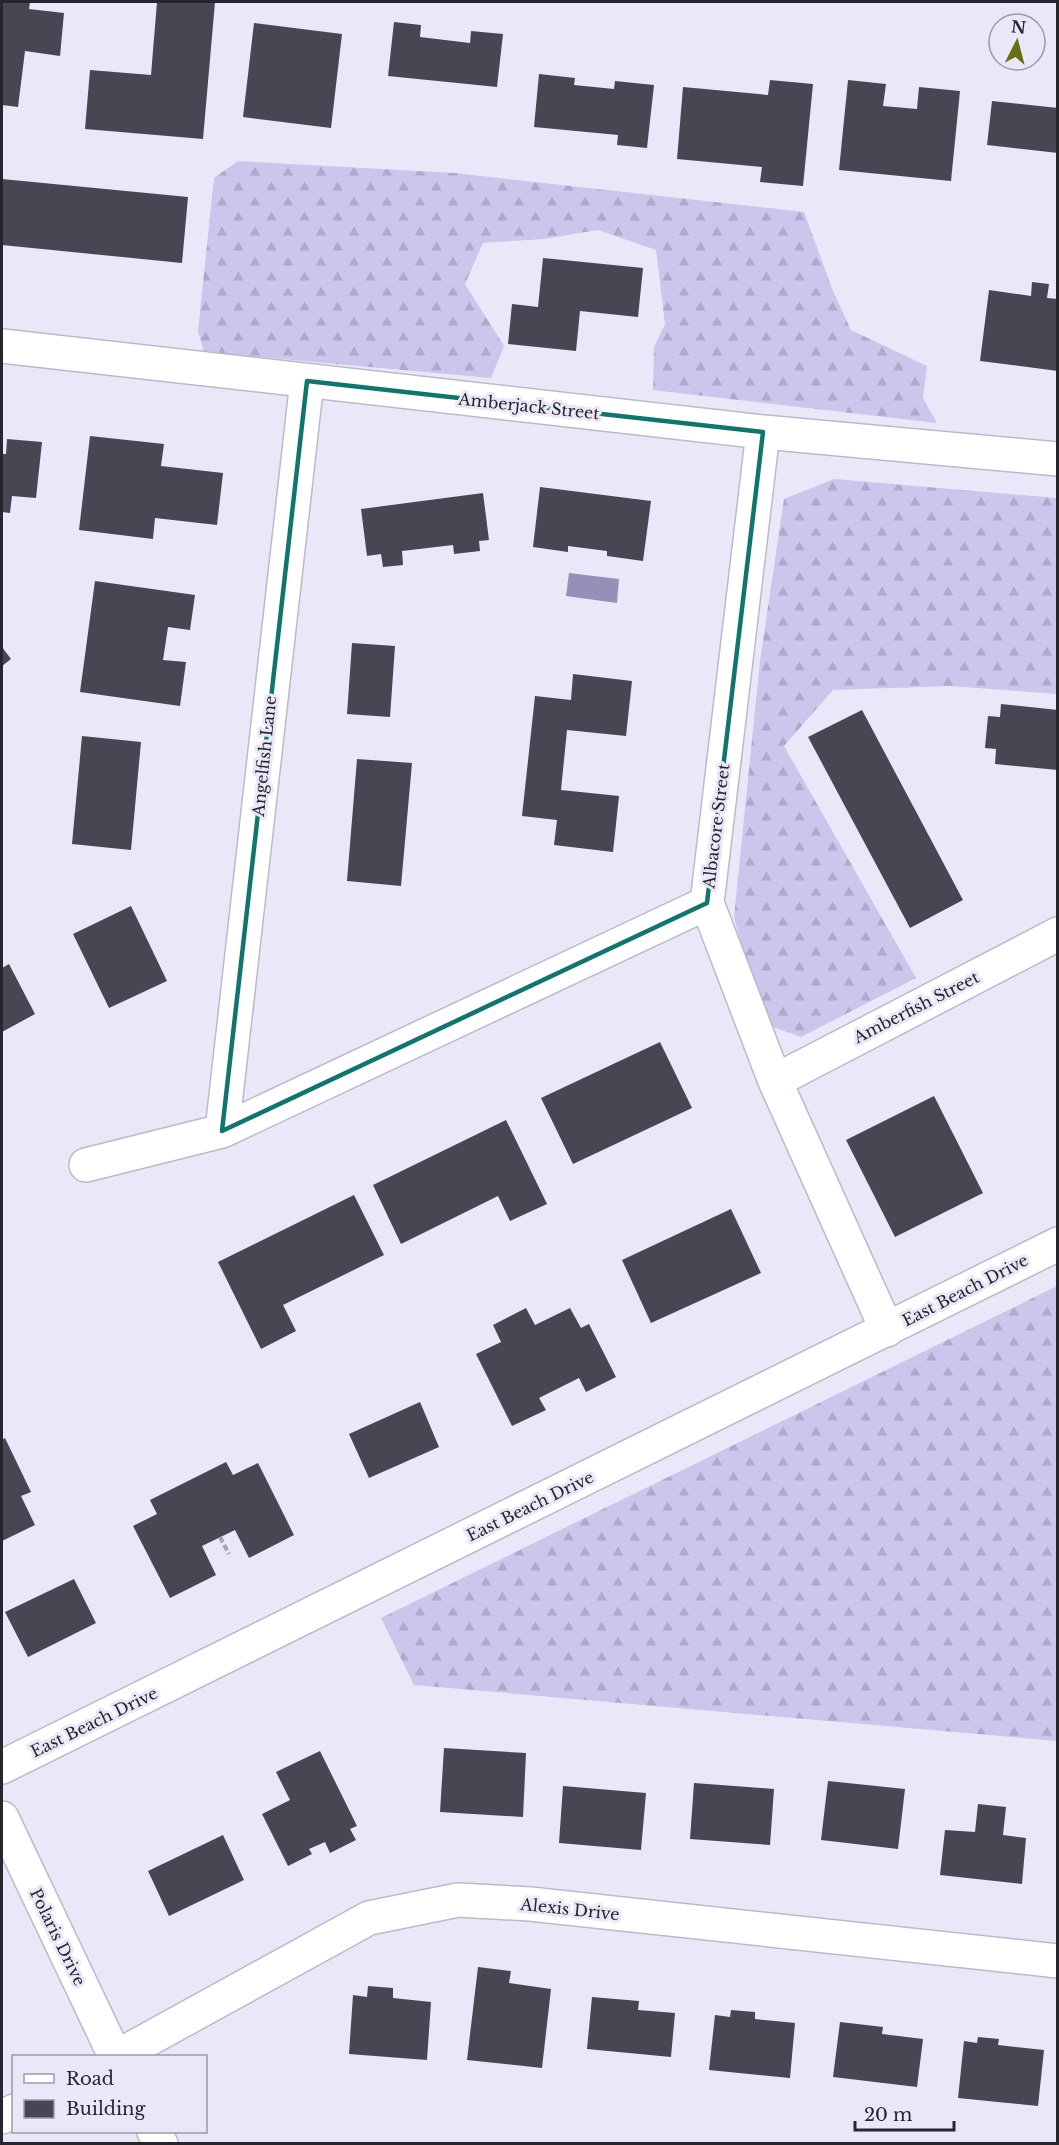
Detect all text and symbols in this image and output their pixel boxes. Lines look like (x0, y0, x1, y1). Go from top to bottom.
north arrow (987, 12, 1047, 72)
text: N (1010, 16, 1027, 38)
street label: Amberjack Street (457, 389, 600, 423)
street label: Angelfish Lane (248, 695, 280, 818)
street label: Albacore Street (698, 763, 734, 890)
street label: Amberfish Street (849, 967, 982, 1048)
street label: East Beach Drive (899, 1250, 1031, 1330)
street label: East Beach Drive (463, 1467, 597, 1545)
street label: East Beach Drive (27, 1683, 161, 1761)
street label: Polaris Drive (26, 1885, 90, 1989)
street label: Alexis Drive (519, 1894, 620, 1924)
legend (12, 2055, 207, 2133)
text: Road (66, 2068, 114, 2090)
scale bar (855, 2094, 954, 2132)
text: Building (66, 2098, 145, 2120)
text: 20 m (864, 2104, 912, 2126)

